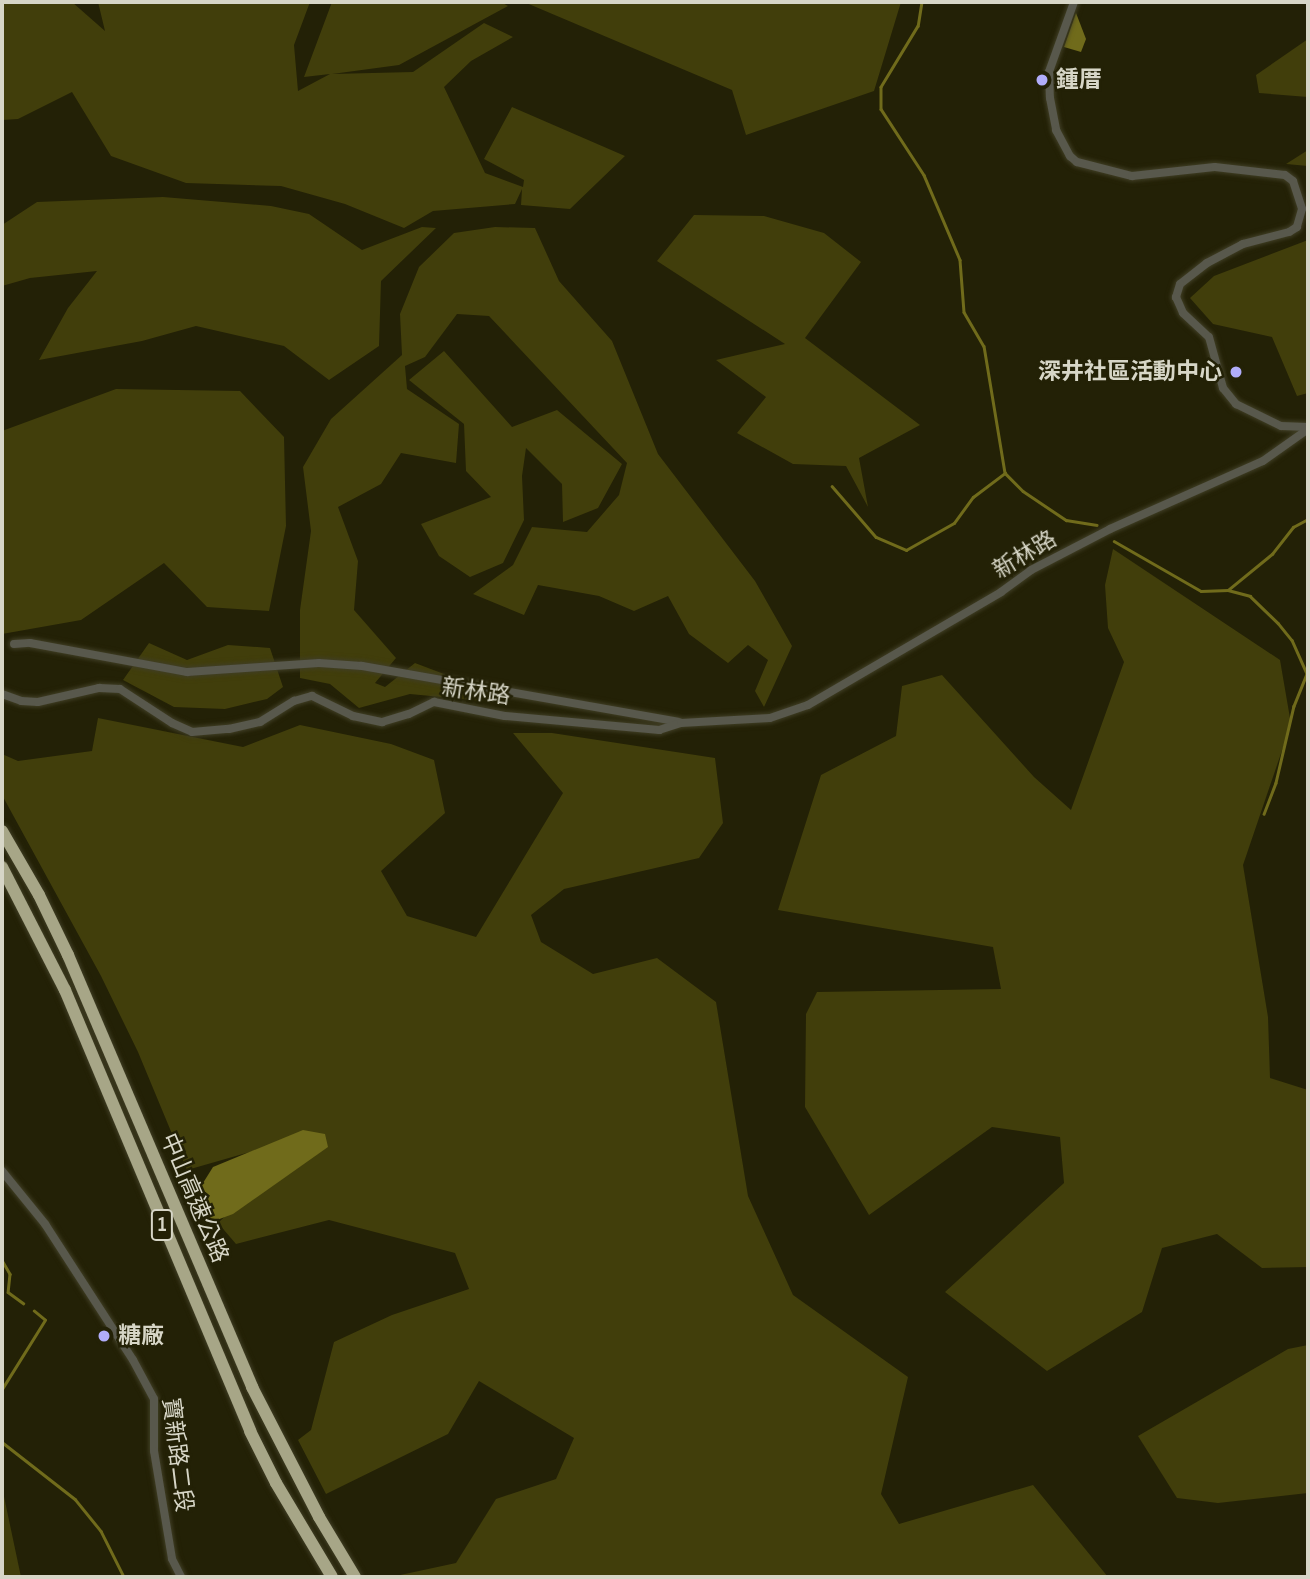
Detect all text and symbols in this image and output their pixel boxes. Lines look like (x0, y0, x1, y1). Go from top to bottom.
place label: 鍾厝 (1056, 66, 1102, 94)
marker: 鍾厝 (1034, 72, 1050, 88)
place label: 深井社區活動中心 (1038, 358, 1222, 386)
marker: 深井社區活動中心 (1228, 364, 1244, 380)
street label: 新林路 (988, 525, 1062, 585)
street label: 新林路 (440, 674, 512, 710)
street label: 中山高速公路 (154, 1129, 234, 1267)
road number: 1 (150, 1208, 174, 1242)
place label: 糖廠 (118, 1322, 164, 1350)
marker: 糖廠 (96, 1328, 112, 1344)
street label: 寶新路二段 (156, 1396, 198, 1514)

